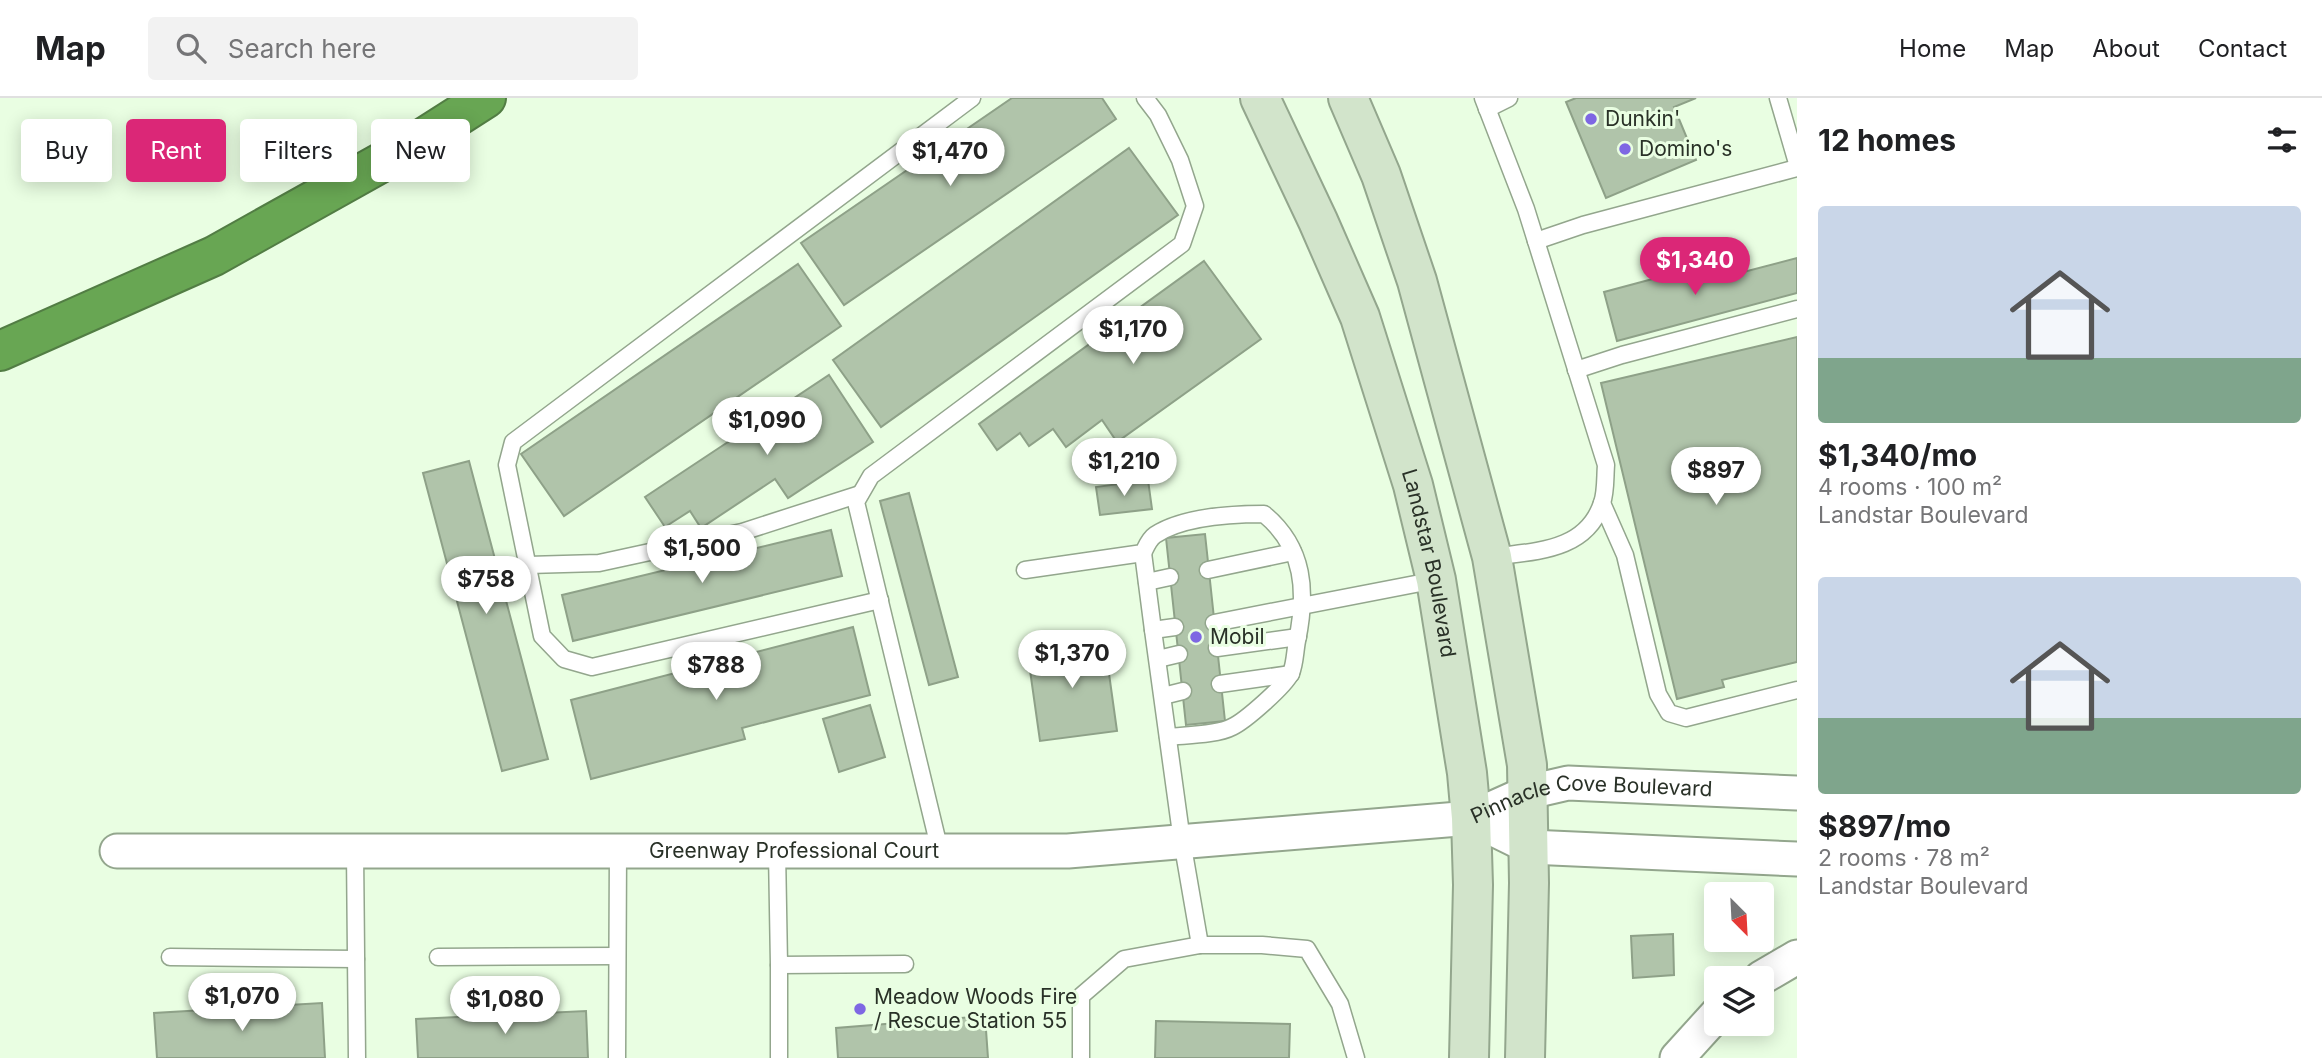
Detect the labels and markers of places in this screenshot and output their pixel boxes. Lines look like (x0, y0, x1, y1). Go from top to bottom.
place label: Dunkin' (1605, 106, 1680, 131)
marker: Dunkin' (1583, 111, 1599, 127)
pin: $1,470 (893, 129, 1007, 188)
place label: Domino's (1639, 136, 1732, 161)
marker: Domino's (1617, 141, 1633, 157)
pin: $1,340 (1638, 238, 1752, 297)
pin: $1,170 (1076, 306, 1190, 366)
pin: $1,090 (710, 398, 824, 457)
pin: $1,210 (1067, 438, 1181, 498)
pin: $897 (1675, 448, 1757, 507)
pin: $1,500 (645, 526, 759, 585)
pin: $758 (445, 556, 527, 616)
place label: Mobil (1210, 624, 1265, 649)
marker: Mobil (1188, 629, 1204, 645)
pin: $1,370 (1015, 630, 1129, 690)
pin: $788 (675, 642, 757, 702)
pin: $1,070 (185, 974, 299, 1033)
pin: $1,080 (448, 976, 562, 1036)
place label: Meadow Woods Fire / Rescue Station 55 (874, 984, 1077, 1033)
marker: Meadow Woods Fire / Rescue Station 55 (852, 1001, 868, 1017)

